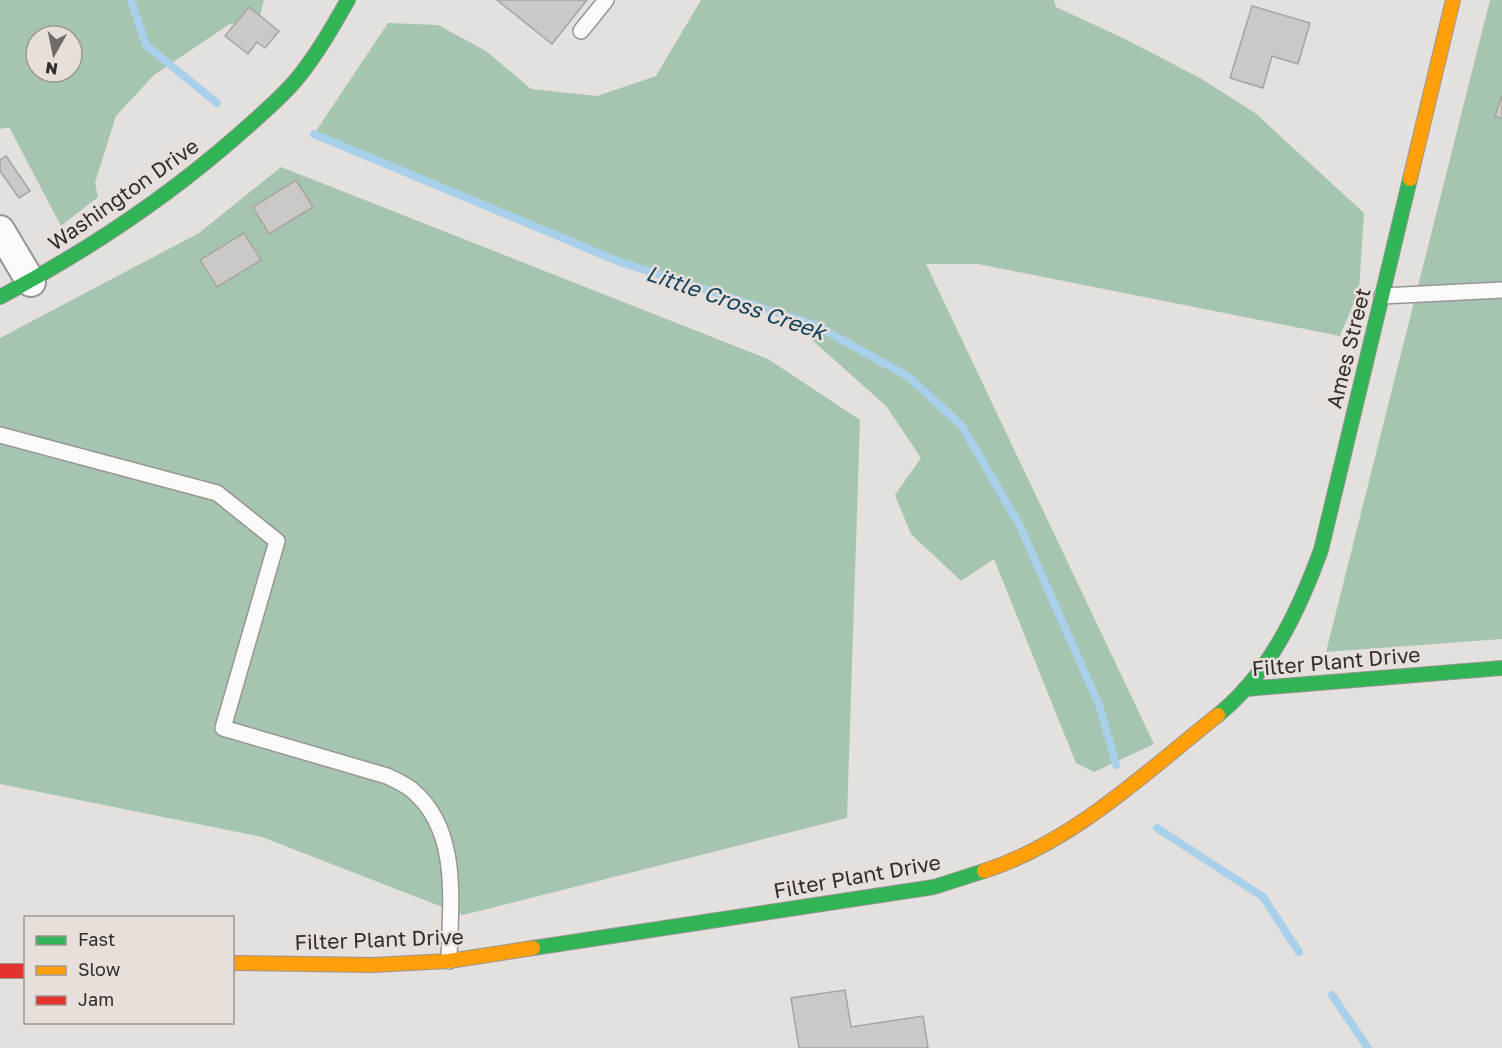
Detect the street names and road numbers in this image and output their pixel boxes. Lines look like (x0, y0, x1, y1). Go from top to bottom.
street label: Washington Drive (43, 132, 203, 256)
street label: Ames Street (1320, 285, 1376, 411)
street label: Filter Plant Drive (1251, 641, 1421, 681)
street label: Filter Plant Drive (771, 849, 943, 903)
street label: Filter Plant Drive (294, 923, 464, 955)

